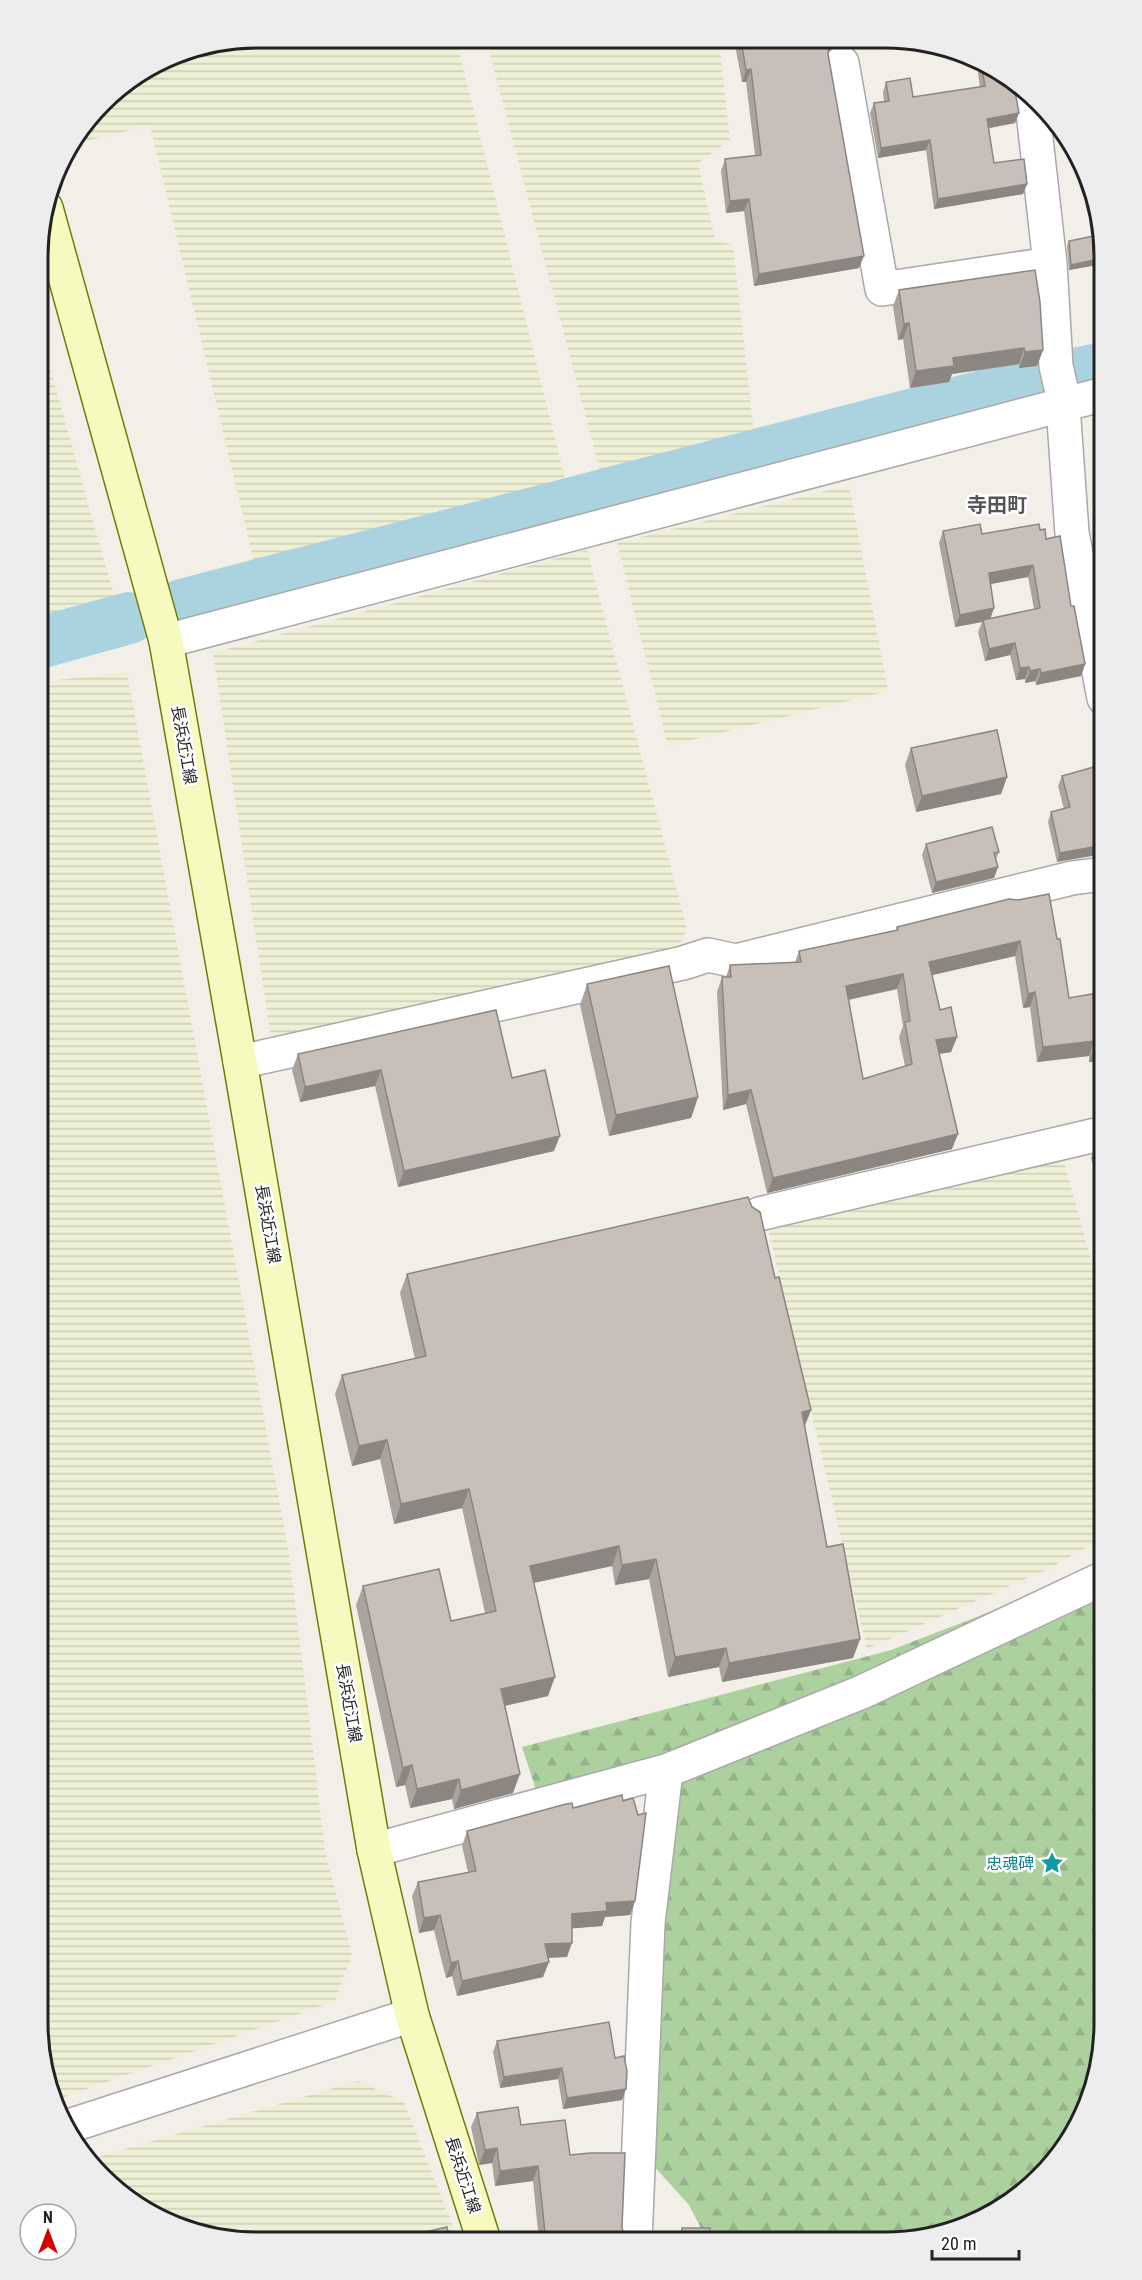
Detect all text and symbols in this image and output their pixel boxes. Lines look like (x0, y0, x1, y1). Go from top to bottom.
district label: 寺田町 (967, 493, 1027, 517)
street label: 長浜近江線 (168, 704, 200, 786)
street label: 長浜近江線 (252, 1183, 284, 1265)
street label: 長浜近江線 (333, 1662, 365, 1744)
place icon: 忠魂碑 (1039, 1850, 1065, 1876)
place label: 忠魂碑 (986, 1854, 1034, 1873)
street label: 長浜近江線 (442, 2134, 484, 2216)
north arrow (18, 2202, 78, 2262)
text: N (43, 2208, 53, 2227)
scale bar (932, 2223, 1019, 2261)
text: 20 m (941, 2233, 976, 2254)

